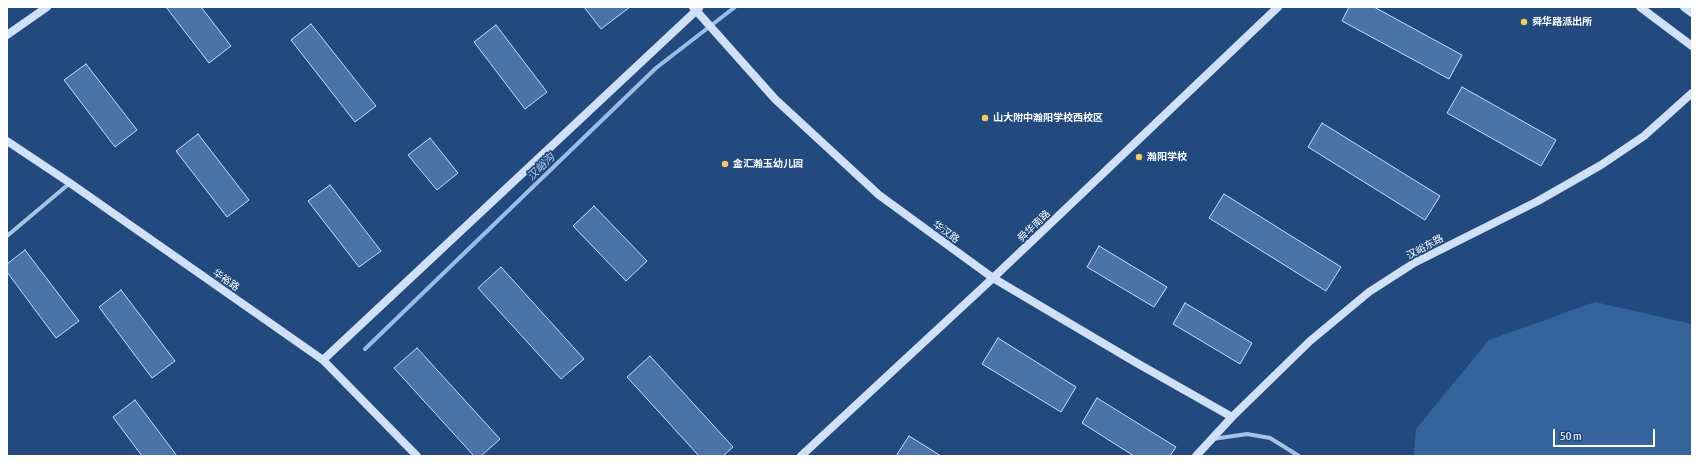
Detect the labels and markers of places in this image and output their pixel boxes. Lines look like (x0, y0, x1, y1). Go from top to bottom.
place label: 舜华路派出所 (1532, 16, 1592, 28)
marker: 舜华路派出所 (1519, 17, 1529, 27)
place label: 山大附中瀚阳学校西校区 (993, 112, 1103, 124)
marker: 山大附中瀚阳学校西校区 (980, 113, 990, 123)
place label: 瀚阳学校 (1147, 151, 1187, 163)
marker: 瀚阳学校 (1134, 152, 1144, 162)
place label: 金汇瀚玉幼儿园 (733, 158, 803, 170)
marker: 金汇瀚玉幼儿园 (720, 159, 730, 169)

